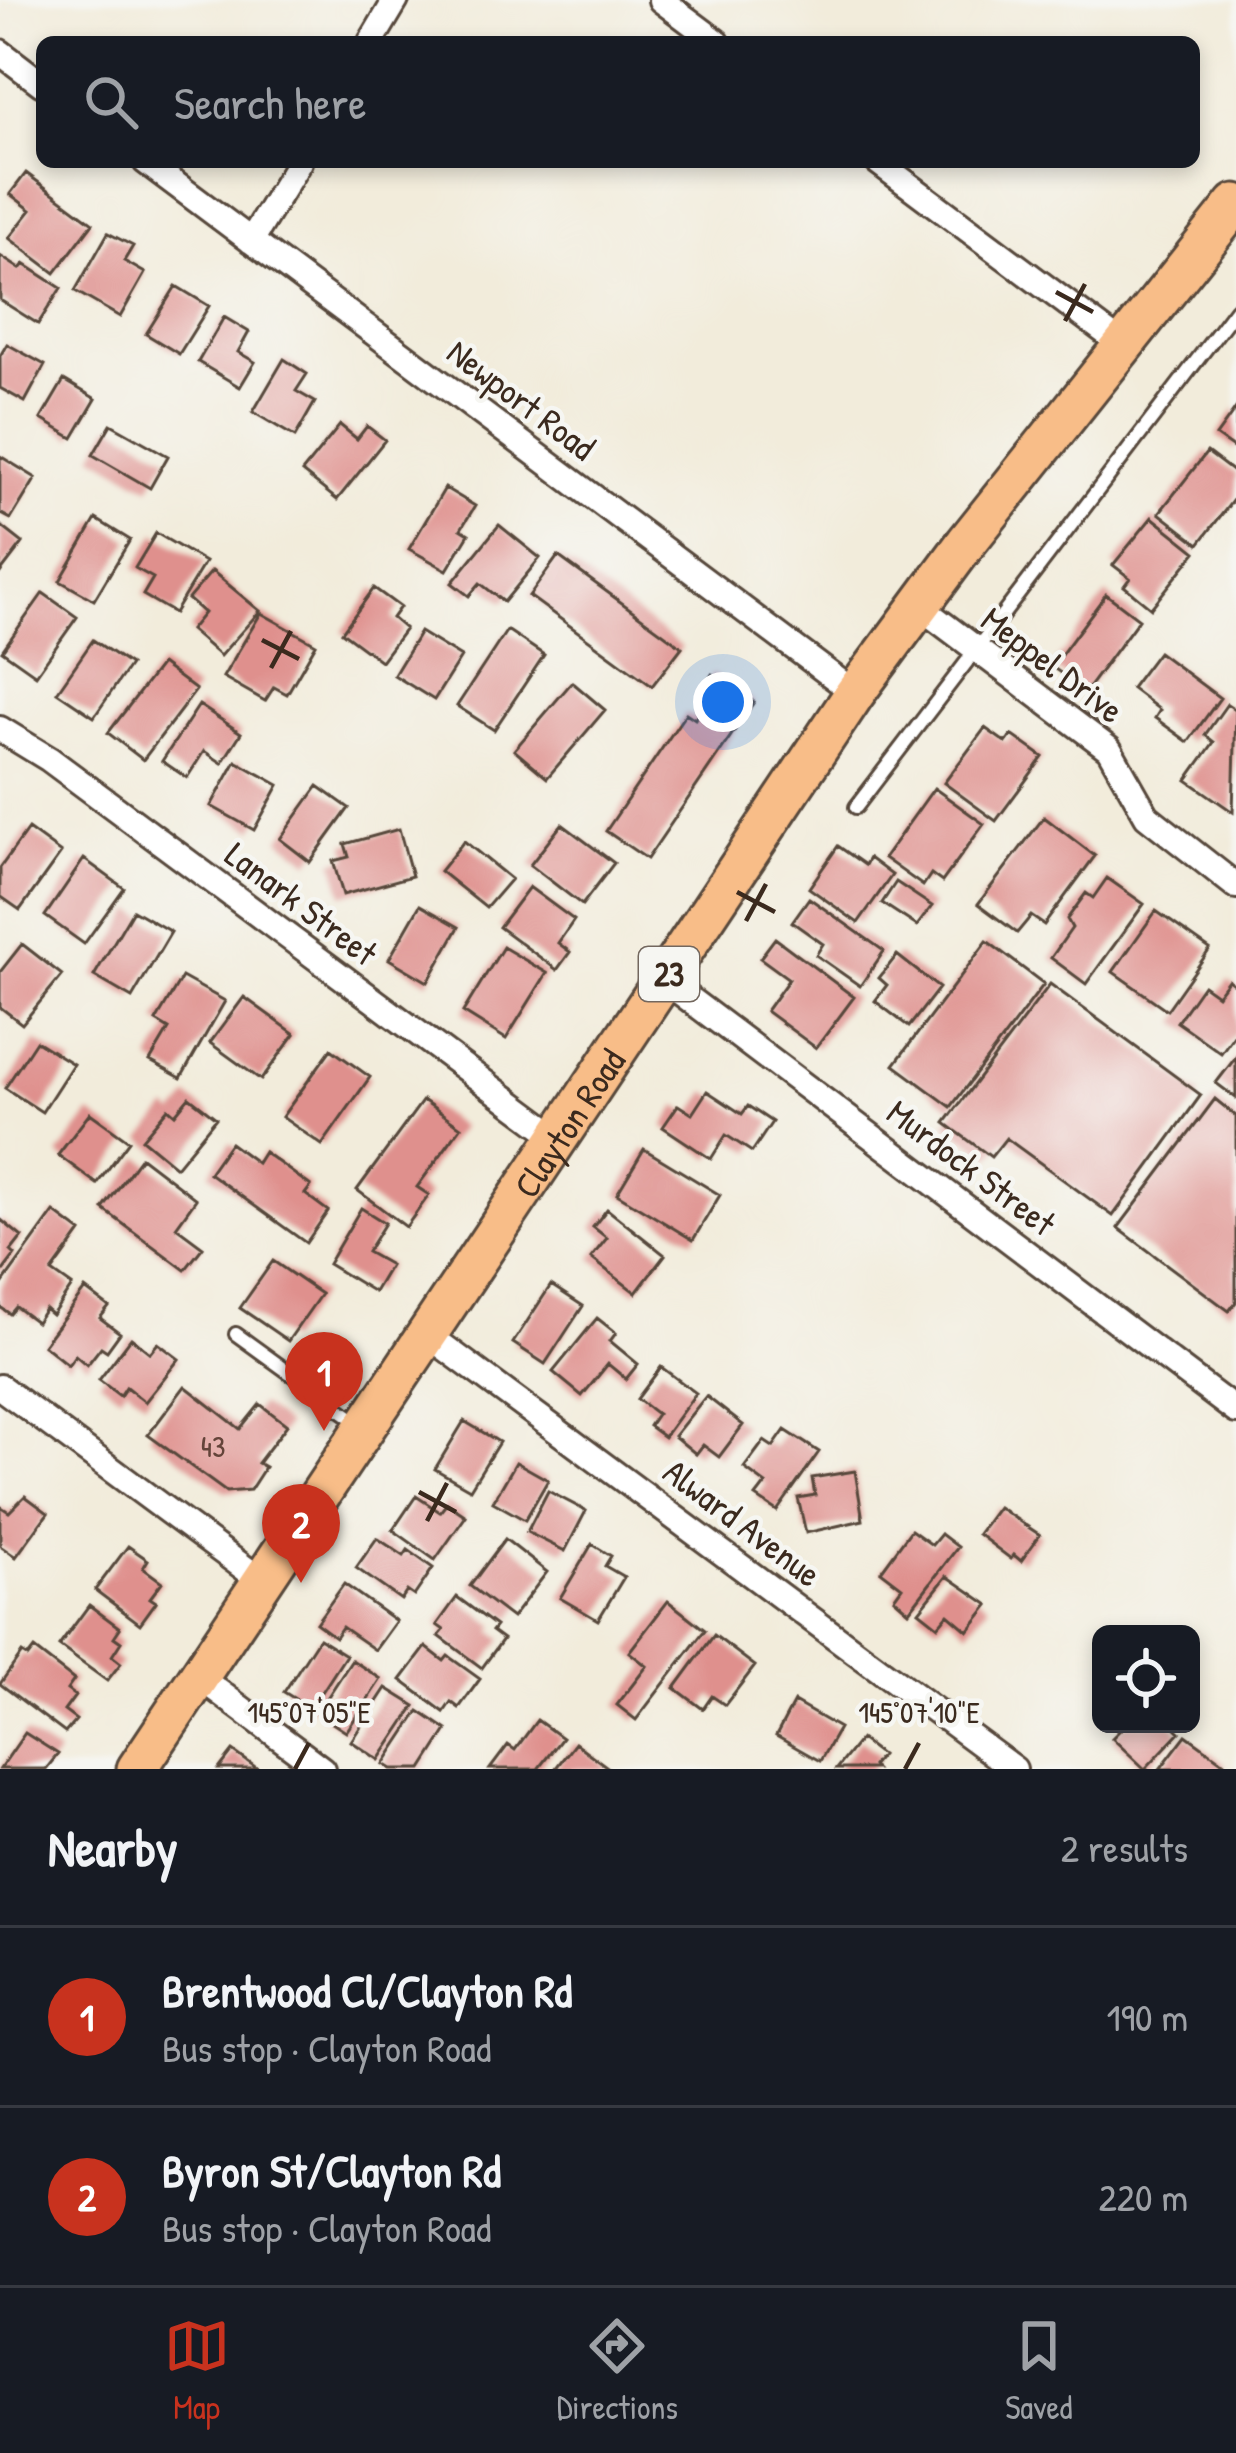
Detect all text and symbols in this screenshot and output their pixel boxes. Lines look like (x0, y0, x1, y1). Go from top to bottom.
search box (36, 36, 1200, 168)
icon: search (78, 69, 144, 135)
text: Search here (174, 72, 366, 133)
street label: Newport Road (438, 327, 606, 471)
street label: Meppel Drive (972, 594, 1134, 734)
your location (693, 672, 753, 732)
street label: Lanark Street (216, 830, 389, 977)
road number: 23 (639, 947, 699, 1001)
street label: Clayton Road (501, 1039, 636, 1207)
street label: Murdock Street (878, 1087, 1067, 1247)
pin: 1 (285, 1332, 363, 1431)
house number: 43 (201, 1426, 225, 1466)
street label: Alward Avenue (654, 1447, 832, 1597)
pin: 2 (262, 1484, 340, 1583)
map controls (1092, 1625, 1200, 1733)
button: locate (1092, 1625, 1200, 1733)
text: 145°07'05"E (247, 1692, 371, 1732)
text: 145°07'10"E (858, 1692, 980, 1732)
text: Nearby (48, 1813, 178, 1882)
text: 2 results (1061, 1821, 1188, 1874)
text: Brentwood Cl/Clayton Rd (162, 1960, 572, 2021)
text: 1 (80, 1990, 94, 2043)
text: 190 m (1107, 1990, 1188, 2043)
text: Bus stop · Clayton Road (162, 2021, 491, 2074)
text: Byron St/Clayton Rd (162, 2140, 501, 2201)
text: 2 (78, 2170, 96, 2223)
text: 220 m (1099, 2170, 1188, 2223)
text: Bus stop · Clayton Road (162, 2201, 491, 2254)
tab: Map (164, 2313, 230, 2429)
tab: Directions (557, 2313, 678, 2429)
tab: Saved (1005, 2313, 1072, 2429)

